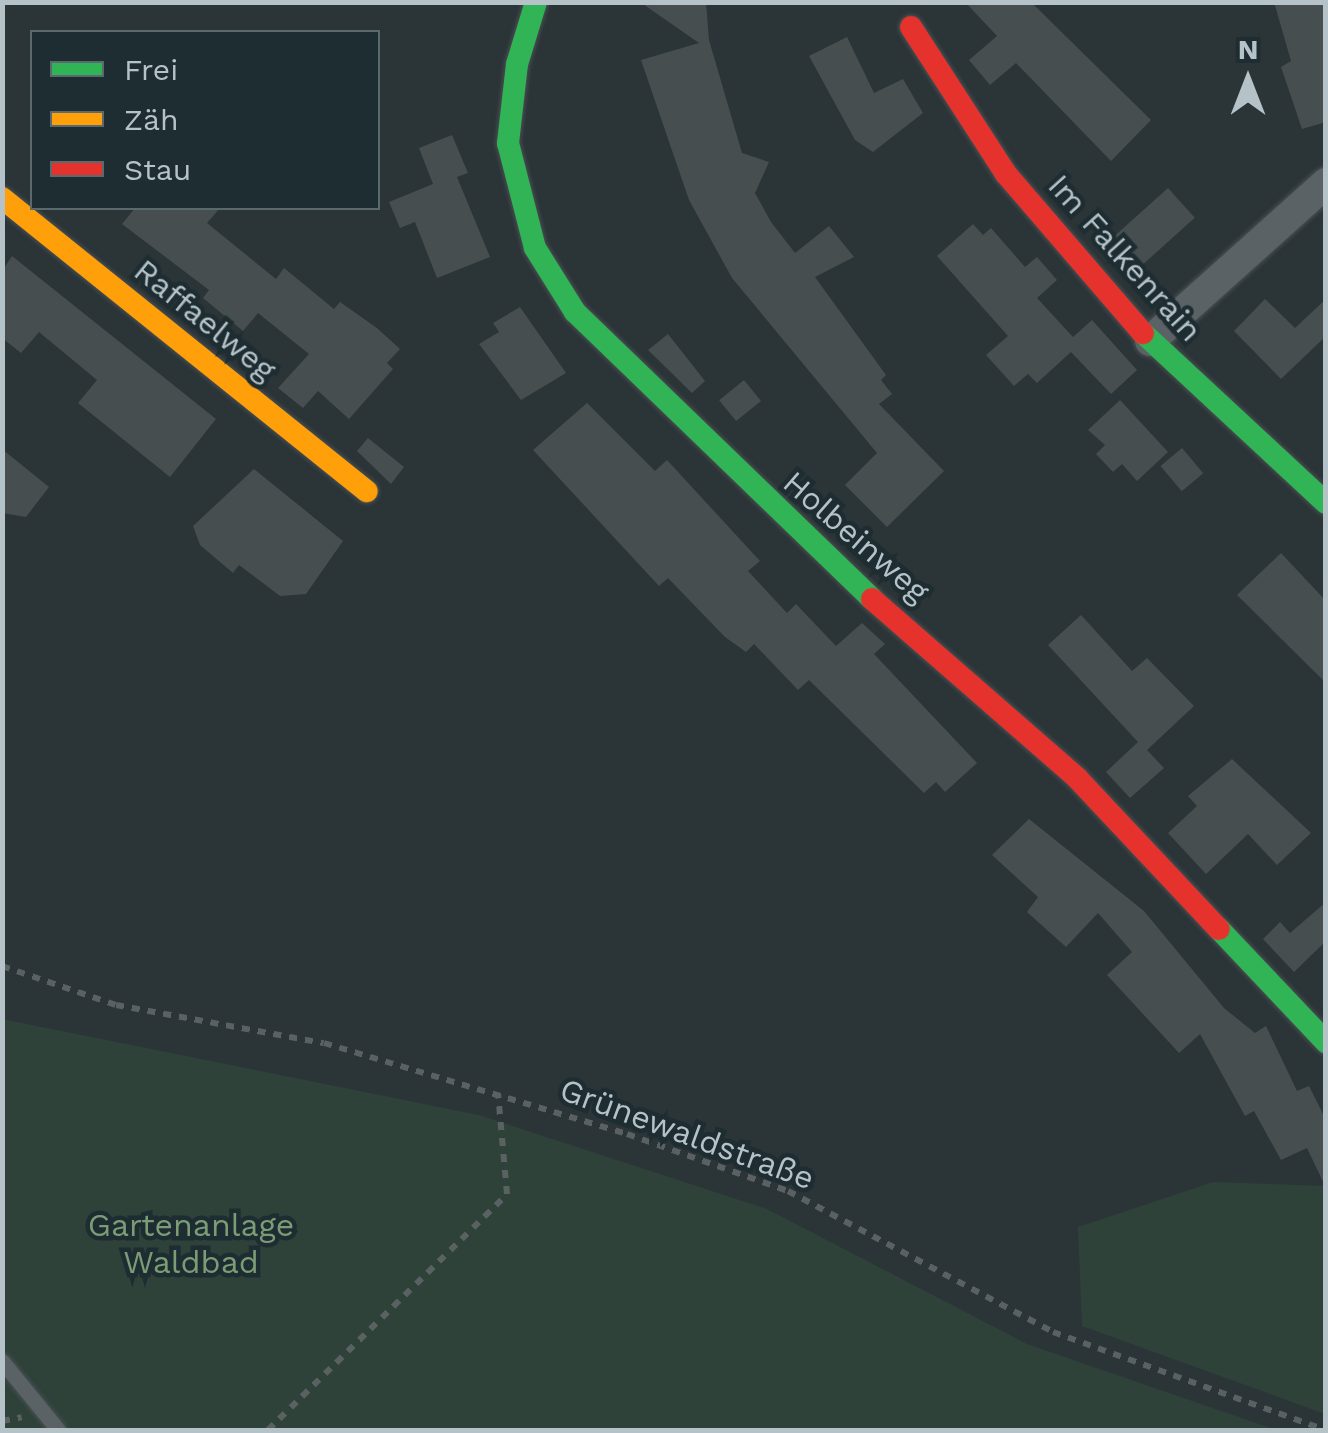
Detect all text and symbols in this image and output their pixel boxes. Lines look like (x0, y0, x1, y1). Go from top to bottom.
legend (30, 30, 380, 210)
north arrow (1198, 30, 1298, 130)
text: N (1238, 33, 1258, 66)
text: Frei (124, 52, 178, 87)
text: Zäh (124, 102, 178, 137)
text: Stau (124, 152, 191, 187)
street label: Im Falkenrain (1040, 167, 1210, 349)
street label: Raffaelweg (126, 251, 284, 389)
street label: Holbeinweg (775, 463, 937, 611)
street label: Grünewaldstraße (555, 1070, 819, 1198)
park label: Gartenanlage Waldbad (88, 1207, 294, 1282)

